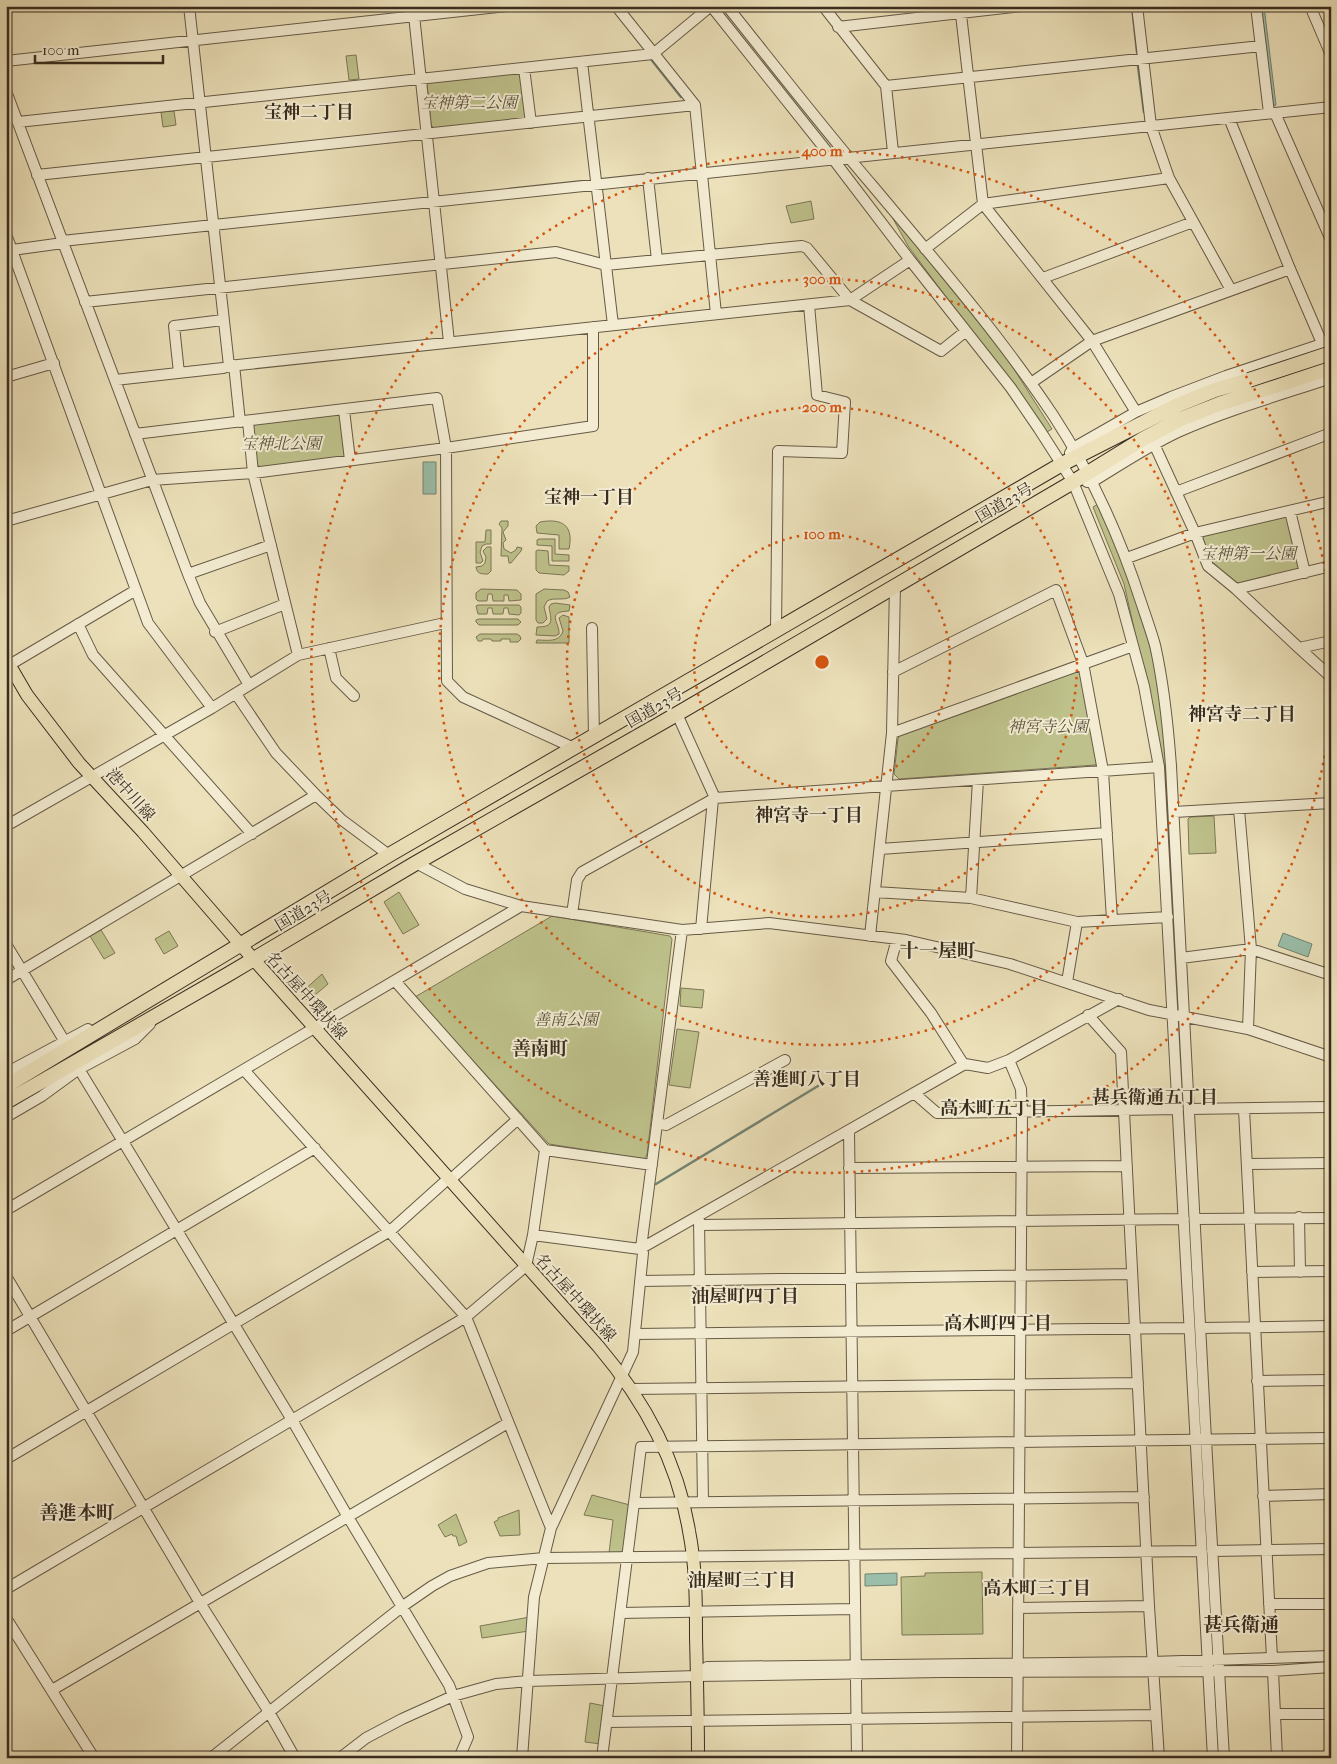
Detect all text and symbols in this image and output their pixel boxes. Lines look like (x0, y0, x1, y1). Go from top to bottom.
scale bar (35, 32, 162, 64)
text: 100 m (42, 41, 80, 59)
park label: 宝神第二公園 (421, 93, 520, 112)
district label: 宝神二丁目 (264, 102, 354, 123)
text: 400 m (800, 142, 843, 160)
text: 300 m (803, 270, 842, 288)
text: 200 m (802, 398, 842, 416)
park label: 宝神北公園 (241, 434, 324, 453)
street label: 国道23号 (972, 479, 1036, 526)
district label: 宝神一丁目 (544, 487, 634, 508)
text: 100 m (803, 525, 841, 543)
park label: 宝神第一公園 (1200, 544, 1299, 563)
centre of rings (813, 653, 831, 671)
street label: 国道23号 (622, 684, 686, 731)
district label: 神宮寺二丁目 (1188, 704, 1296, 725)
park label: 神宮寺公園 (1008, 717, 1091, 736)
street label: 港中川線 (102, 764, 159, 824)
district label: 神宮寺一丁目 (755, 805, 863, 826)
street label: 国道23号 (271, 886, 335, 935)
district label: 十一屋町 (900, 940, 976, 962)
street label: 名古屋中環状線 (262, 947, 351, 1043)
park label: 善南公園 (534, 1010, 601, 1029)
district label: 善南町 (511, 1038, 569, 1060)
district label: 善進町八丁目 (753, 1069, 861, 1090)
district label: 甚兵衛通五丁目 (1092, 1087, 1218, 1108)
district label: 高木町五丁目 (940, 1098, 1048, 1119)
street label: 名古屋中環状線 (531, 1249, 620, 1345)
district label: 油屋町四丁目 (691, 1286, 799, 1307)
district label: 高木町四丁目 (944, 1313, 1052, 1334)
district label: 善進本町 (39, 1502, 115, 1524)
district label: 油屋町三丁目 (688, 1570, 796, 1591)
district label: 高木町三丁目 (983, 1578, 1091, 1599)
district label: 甚兵衛通 (1203, 1614, 1279, 1636)

